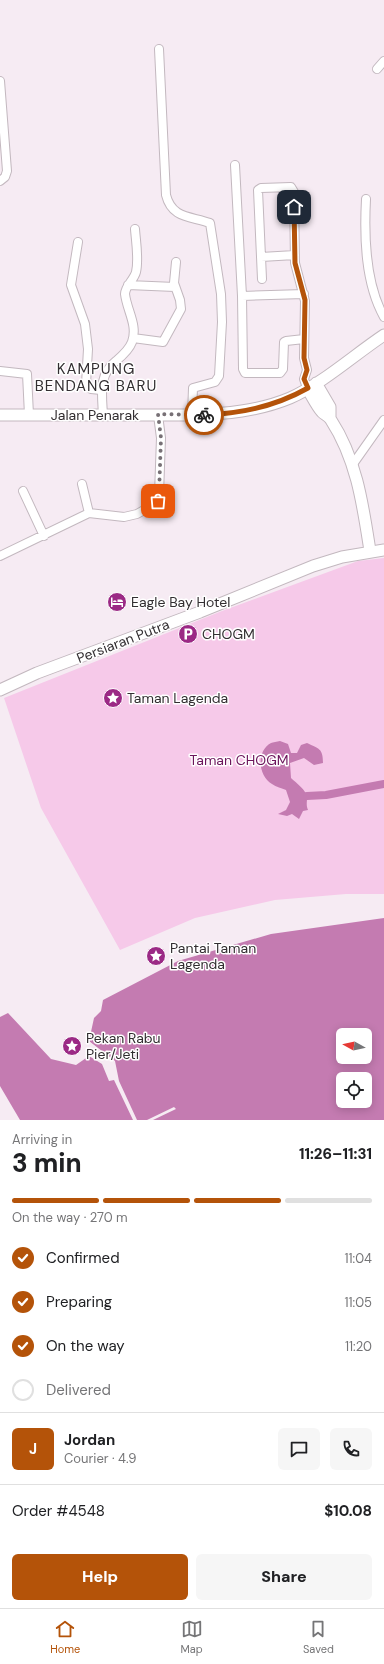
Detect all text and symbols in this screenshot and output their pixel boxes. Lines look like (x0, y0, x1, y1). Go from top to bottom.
pin (277, 190, 311, 224)
icon: home (283, 196, 305, 218)
district label: KAMPUNG BENDANG BARU (35, 359, 157, 396)
courier (184, 395, 224, 435)
icon: bike (193, 404, 215, 426)
street label: Jalan Penarak (51, 406, 139, 424)
pin (141, 484, 175, 518)
icon: bag (147, 490, 169, 512)
hotel icon: Eagle Bay Hotel (106, 591, 128, 613)
place label: Eagle Bay Hotel (131, 593, 230, 611)
street label: Persiaran Putra (74, 615, 172, 667)
parking icon: CHOGM (177, 623, 199, 645)
place label: CHOGM (202, 625, 255, 643)
place icon: Taman Lagenda (102, 687, 124, 709)
place label: Taman Lagenda (127, 689, 228, 707)
park label: Taman CHOGM (189, 751, 289, 769)
place label: Pantai Taman Lagenda (170, 939, 256, 973)
place icon: Pantai Taman Lagenda (145, 945, 167, 967)
north arrow (336, 1028, 372, 1064)
map controls (336, 1028, 372, 1108)
place label: Pekan Rabu Pier/Jeti (86, 1029, 161, 1063)
place icon: Pekan Rabu Pier/Jeti (61, 1035, 83, 1057)
button: locate (336, 1072, 372, 1108)
text: Arriving in (12, 1131, 72, 1148)
text: 11:26–11:31 (299, 1144, 372, 1164)
text: 3 min (12, 1146, 82, 1180)
text: On the way · 270 m (12, 1209, 128, 1226)
icon: check (12, 1247, 34, 1269)
text: Confirmed (46, 1248, 120, 1268)
text: 11:04 (344, 1250, 372, 1267)
icon: check (12, 1291, 34, 1313)
text: Preparing (46, 1292, 112, 1312)
text: 11:05 (344, 1294, 372, 1311)
icon: check (12, 1335, 34, 1357)
text: On the way (46, 1336, 125, 1356)
text: 11:20 (345, 1338, 372, 1355)
text: Delivered (46, 1380, 111, 1400)
button: chat (278, 1428, 320, 1470)
button: phone (330, 1428, 372, 1470)
text: Jordan (64, 1430, 115, 1450)
text: J (29, 1439, 37, 1459)
text: Courier · 4.9 (64, 1450, 136, 1467)
text: Order #4548 (12, 1501, 105, 1521)
text: $10.08 (324, 1501, 372, 1521)
button: Help (12, 1554, 188, 1600)
button: Share (196, 1554, 372, 1600)
tab: Home (50, 1618, 80, 1656)
tab: Map (181, 1618, 203, 1656)
tab: Saved (303, 1618, 334, 1656)

